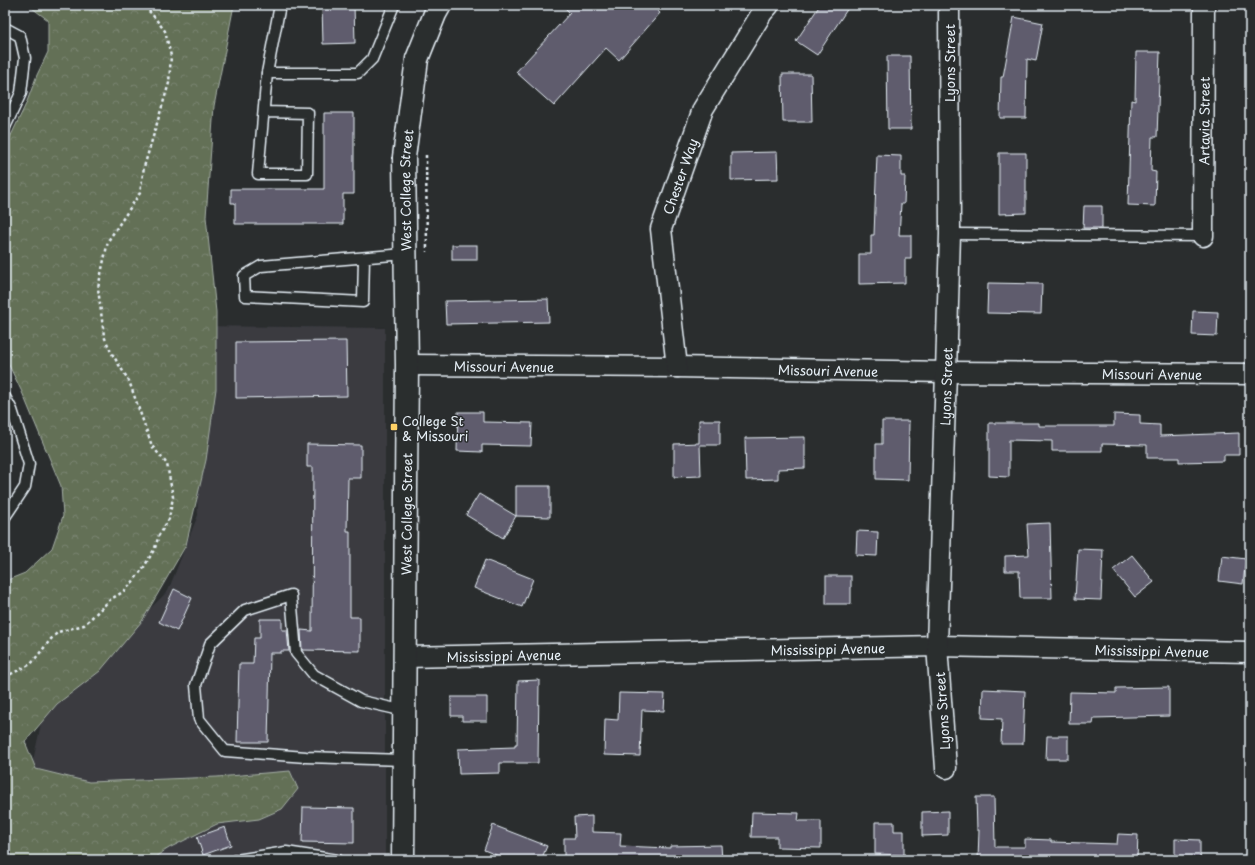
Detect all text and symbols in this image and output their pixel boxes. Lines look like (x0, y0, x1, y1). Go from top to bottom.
street label: Lyons Street (940, 24, 959, 102)
street label: Artavia Street (1194, 77, 1213, 165)
street label: West College Street (394, 128, 417, 251)
street label: Chester Way (657, 135, 702, 217)
street label: Lyons Street (935, 347, 956, 426)
street label: Missouri Avenue (454, 356, 554, 376)
street label: Missouri Avenue (778, 359, 878, 380)
street label: Missouri Avenue (1102, 364, 1202, 383)
place label: College St & Missouri (402, 411, 468, 445)
marker: College St & Missouri (389, 422, 399, 432)
street label: West College Street (396, 453, 416, 575)
street label: Mississippi Avenue (770, 638, 885, 659)
street label: Mississippi Avenue (1094, 640, 1209, 661)
street label: Mississippi Avenue (446, 644, 561, 666)
street label: Lyons Street (930, 671, 954, 751)

